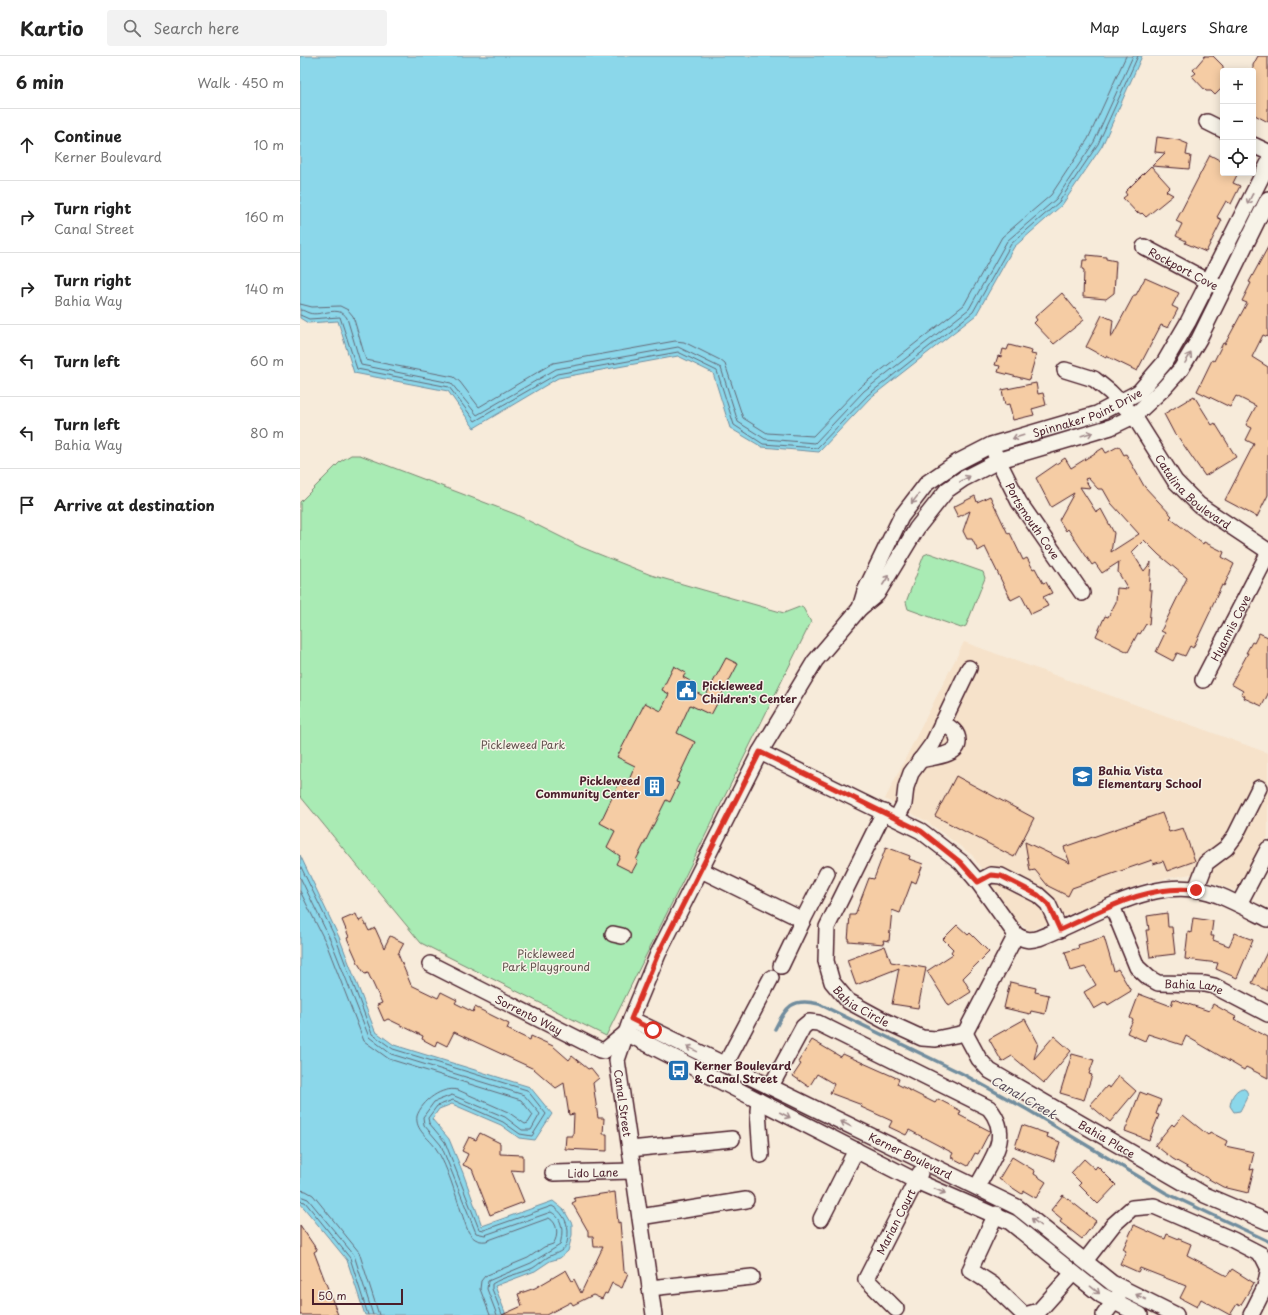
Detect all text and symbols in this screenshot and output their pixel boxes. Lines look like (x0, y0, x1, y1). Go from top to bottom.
search box (107, 10, 387, 46)
text: Kartio (20, 14, 83, 42)
text: Search here (153, 16, 239, 39)
icon: search (121, 17, 143, 39)
text: Map (1090, 17, 1120, 38)
text: Layers (1142, 17, 1187, 38)
text: Share (1209, 17, 1248, 38)
map controls (1220, 68, 1256, 176)
button: + (1220, 68, 1256, 104)
text: 6 min (16, 69, 64, 95)
text: Walk · 450 m (198, 73, 284, 92)
button: − (1220, 104, 1256, 140)
text: Continue (54, 124, 122, 147)
icon: ahead (16, 134, 38, 156)
text: 10 m (254, 135, 284, 154)
button: locate (1220, 140, 1256, 176)
text: Kerner Boulevard (54, 147, 162, 166)
one-way arrow (1246, 192, 1254, 204)
text: Turn right (54, 196, 131, 219)
icon: right (16, 206, 38, 228)
text: 160 m (245, 207, 284, 226)
text: Canal Street (54, 219, 134, 238)
street label: Rockport Cove (1146, 243, 1222, 294)
text: Turn right (54, 268, 131, 291)
icon: right (16, 278, 38, 300)
text: 140 m (245, 279, 284, 298)
text: Bahia Way (54, 291, 122, 310)
text: Turn left (54, 349, 120, 372)
icon: left (16, 350, 38, 372)
text: 60 m (250, 351, 284, 370)
one-way arrow (1184, 352, 1192, 364)
street label: Spinnaker Point Drive (1030, 384, 1145, 441)
text: Turn left (54, 412, 120, 435)
icon: left (16, 422, 38, 444)
text: 80 m (250, 423, 284, 442)
one-way arrow (1080, 430, 1093, 437)
one-way arrow (1011, 434, 1024, 441)
text: Bahia Way (54, 435, 122, 454)
street label: Catalina Boulevard (1151, 451, 1235, 533)
one-way arrow (959, 474, 971, 482)
street label: Portsmouth Cove (1002, 479, 1065, 563)
text: Arrive at destination (54, 493, 215, 516)
icon: arrive (16, 494, 38, 516)
one-way arrow (911, 494, 919, 505)
one-way arrow (882, 574, 890, 585)
street label: Hyannis Cove (1206, 591, 1254, 664)
place label: Pickleweed Children's Center (702, 677, 797, 707)
public building icon: Pickleweed Children's Center (674, 678, 700, 704)
park label: Pickleweed Park (481, 736, 566, 753)
place label: Bahia Vista Elementary School (1098, 762, 1202, 792)
school or university icon: Bahia Vista Elementary School (1069, 763, 1095, 789)
place label: Pickleweed Community Center (536, 772, 640, 802)
building icon: Pickleweed Community Center (642, 773, 668, 799)
route end (1187, 881, 1205, 899)
park label: Pickleweed Park Playground (502, 945, 590, 975)
street label: Bahia Lane (1164, 975, 1227, 998)
street label: Bahia Circle (830, 981, 892, 1031)
street label: Sorrento Way (492, 990, 566, 1038)
route start (644, 1021, 662, 1039)
one-way arrow (686, 1045, 698, 1052)
place label: Kerner Boulevard & Canal Street (694, 1057, 792, 1087)
bus stop icon: Kerner Boulevard & Canal Street (665, 1058, 691, 1084)
street label: Canal Street (610, 1068, 636, 1138)
water label: Canal Creek (988, 1071, 1061, 1123)
one-way arrow (779, 1111, 791, 1119)
street label: Bahia Place (1075, 1115, 1139, 1162)
one-way arrow (841, 1120, 853, 1127)
street label: Kerner Boulevard (866, 1128, 956, 1183)
street label: Lido Lane (567, 1163, 619, 1181)
street label: Marian Court (871, 1185, 919, 1257)
one-way arrow (933, 1187, 945, 1195)
one-way arrow (1030, 1218, 1041, 1226)
one-way arrow (1089, 1286, 1100, 1295)
scale bar (312, 1287, 403, 1306)
text: 50 m (318, 1287, 347, 1304)
one-way arrow (1135, 1293, 1147, 1301)

